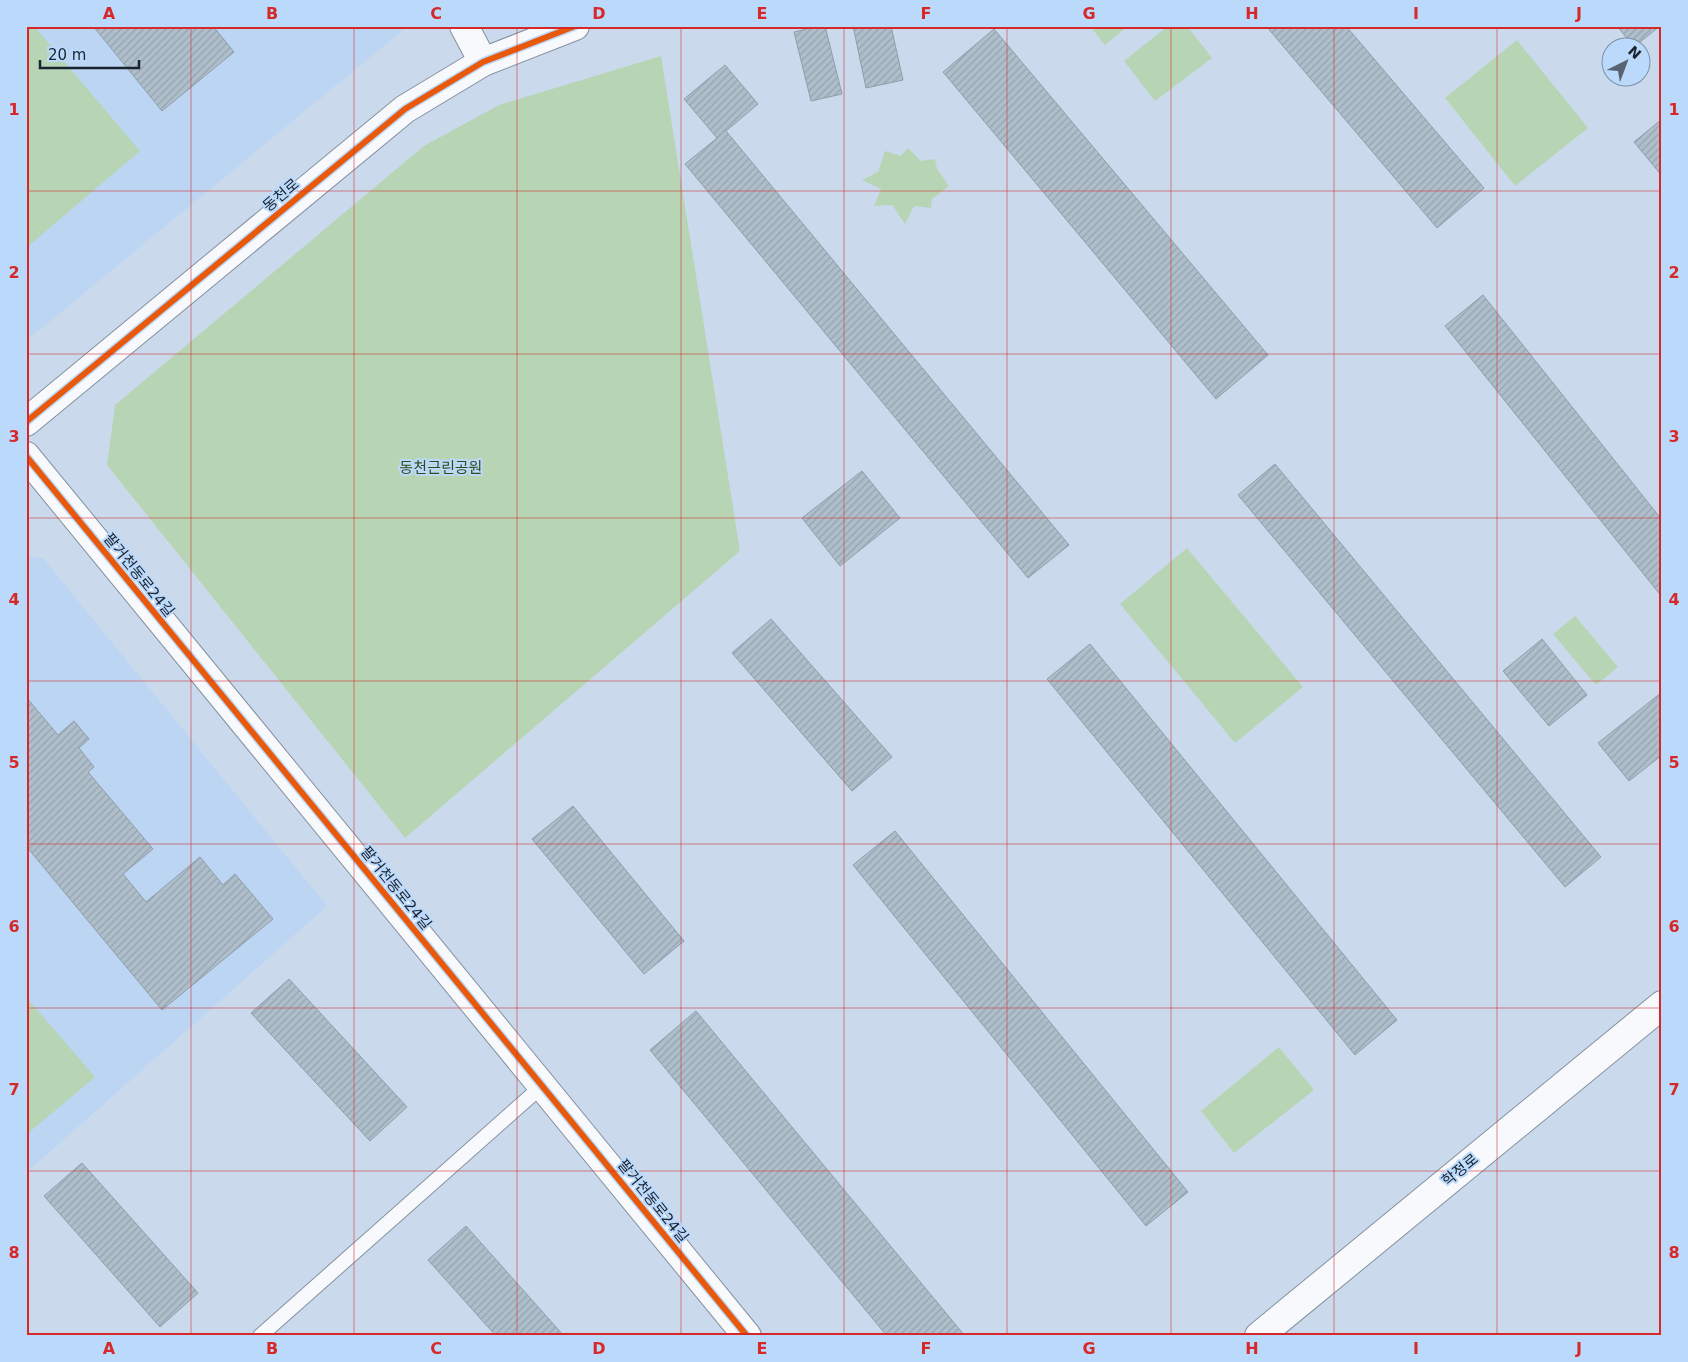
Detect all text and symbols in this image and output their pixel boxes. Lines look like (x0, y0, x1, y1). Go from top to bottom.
text: A (103, 4, 116, 23)
text: B (266, 4, 278, 23)
text: C (430, 4, 442, 23)
text: D (592, 4, 606, 23)
text: E (757, 4, 767, 23)
text: F (921, 4, 931, 23)
text: G (1082, 4, 1096, 23)
text: H (1245, 4, 1259, 23)
text: I (1413, 4, 1419, 23)
text: J (1575, 4, 1582, 23)
scale bar (40, 38, 139, 70)
north arrow (1600, 38, 1650, 88)
text: N (1625, 42, 1644, 62)
text: 20 m (48, 46, 86, 64)
text: 1 (8, 100, 20, 119)
text: 1 (1668, 100, 1680, 119)
street label: 동천로 (259, 175, 303, 215)
text: 2 (8, 263, 20, 282)
text: 2 (1668, 263, 1680, 282)
text: 3 (8, 427, 20, 446)
text: 3 (1668, 427, 1680, 446)
park label: 동천근린공원 (400, 459, 482, 477)
street label: 팔거천동로24길 (100, 530, 178, 620)
text: 4 (8, 590, 20, 609)
text: 4 (1668, 590, 1680, 609)
text: 5 (8, 753, 20, 772)
text: 5 (1668, 753, 1680, 772)
street label: 팔거천동로24길 (357, 843, 435, 933)
text: 6 (8, 917, 20, 936)
text: 6 (1668, 917, 1680, 936)
text: 7 (8, 1080, 20, 1099)
text: 7 (1668, 1080, 1680, 1099)
street label: 학정로 (1438, 1150, 1482, 1190)
street label: 팔거천동로24길 (614, 1156, 692, 1246)
text: 8 (8, 1243, 20, 1262)
text: 8 (1668, 1243, 1680, 1262)
text: A (103, 1339, 116, 1358)
text: B (266, 1339, 278, 1358)
text: C (430, 1339, 442, 1358)
text: D (592, 1339, 606, 1358)
text: E (757, 1339, 767, 1358)
text: F (921, 1339, 931, 1358)
text: G (1082, 1339, 1096, 1358)
text: H (1245, 1339, 1259, 1358)
text: I (1413, 1339, 1419, 1358)
text: J (1575, 1339, 1582, 1358)

